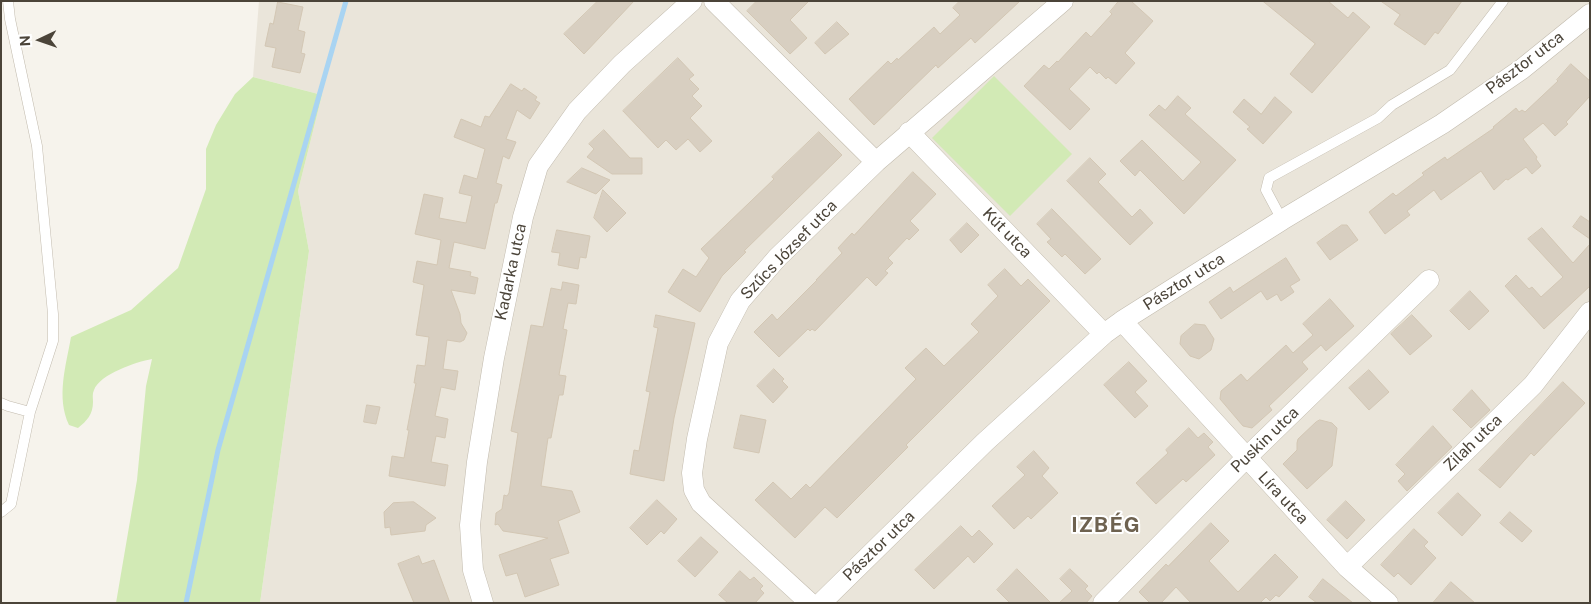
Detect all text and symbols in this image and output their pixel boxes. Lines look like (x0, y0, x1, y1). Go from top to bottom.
north arrow (15, 15, 65, 65)
street label: Pásztor utca (1482, 27, 1568, 99)
text: N (17, 35, 33, 47)
street label: Szűcs József utca (737, 196, 841, 304)
street label: Kút utca (978, 204, 1036, 262)
street label: Kadarka utca (491, 222, 531, 322)
street label: Pásztor utca (1140, 249, 1228, 315)
street label: Puskin utca (1227, 403, 1303, 477)
street label: Zilah utca (1440, 411, 1506, 475)
street label: Líra utca (1254, 468, 1312, 528)
street label: Pásztor utca (839, 507, 919, 585)
district label: IZBÉG (1071, 513, 1141, 539)

